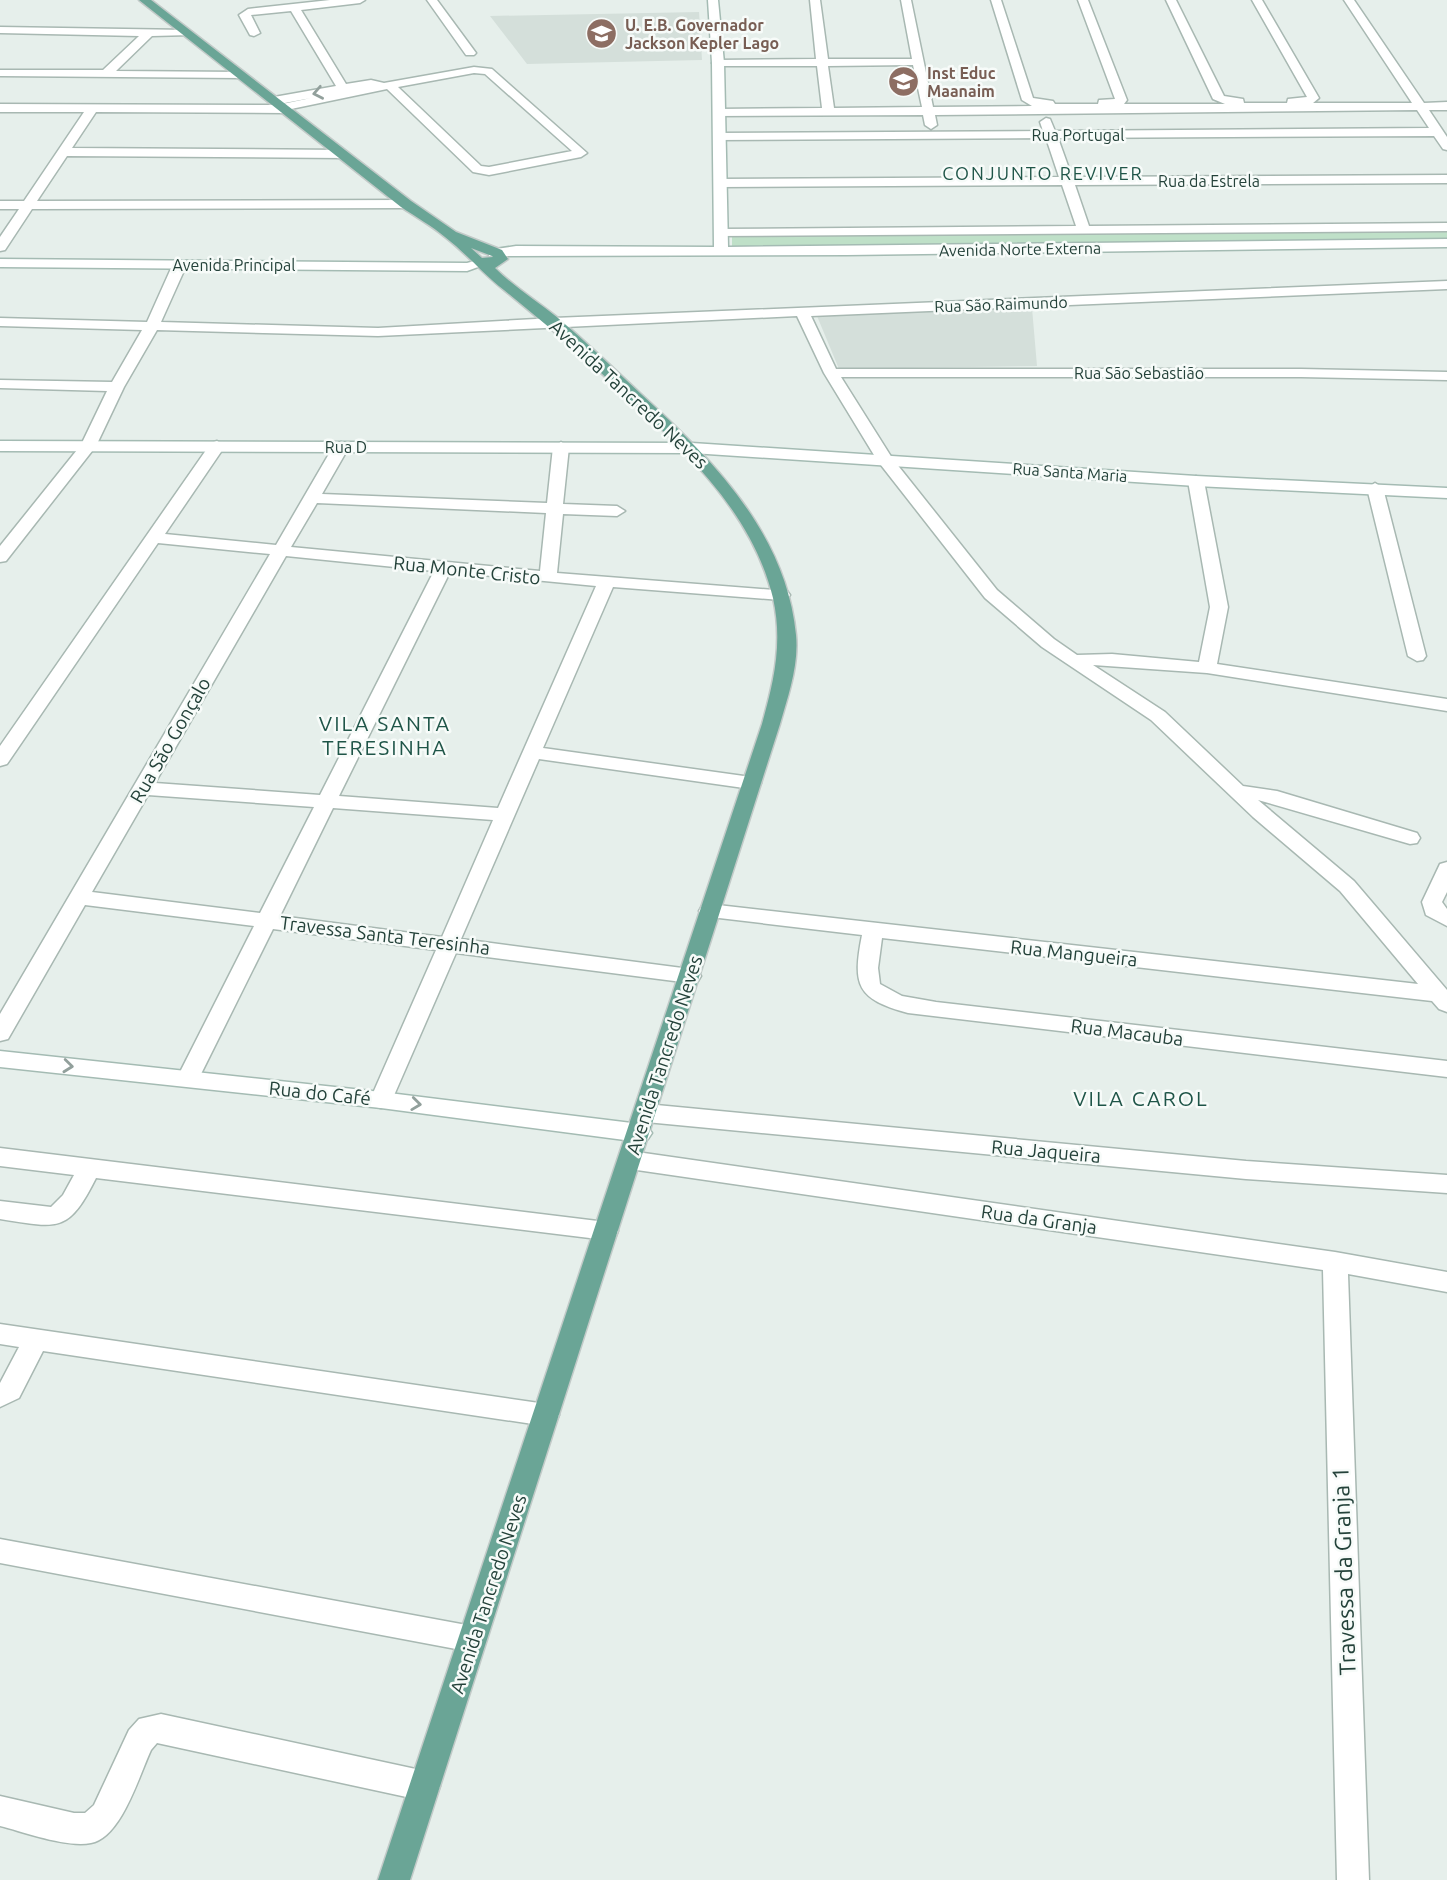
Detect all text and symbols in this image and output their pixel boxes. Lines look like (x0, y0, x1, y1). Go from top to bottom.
place label: U. E.B. Governador Jackson Kepler Lago (625, 16, 779, 52)
school or university icon: U. E.B. Governador Jackson Kepler Lago (585, 17, 619, 51)
place label: Inst Educ Maanaim (927, 64, 996, 100)
school or university icon: Inst Educ Maanaim (887, 65, 921, 99)
one-way arrow (312, 85, 324, 100)
street label: Rua Portugal (1032, 126, 1124, 144)
district label: CONJUNTO REVIVER (942, 163, 1144, 183)
street label: Rua da Estrela (1158, 172, 1260, 190)
street label: Avenida Norte Externa (939, 239, 1101, 259)
street label: Avenida Principal (173, 256, 295, 274)
street label: Rua São Raimundo (934, 293, 1068, 315)
street label: Avenida Tancredo Neves (545, 315, 713, 473)
street label: Rua São Sebastião (1074, 364, 1204, 382)
street label: Rua D (325, 438, 367, 456)
street label: Rua Santa Maria (1012, 459, 1128, 485)
street label: Rua Monte Cristo (392, 551, 542, 589)
street label: Rua São Gonçalo (125, 673, 215, 807)
district label: VILA SANTA TERESINHA (319, 711, 451, 759)
street label: Travessa Santa Teresinha (279, 911, 491, 959)
street label: Rua Mangueira (1009, 935, 1139, 971)
street label: Avenida Tancredo Neves (621, 953, 707, 1157)
street label: Rua Macauba (1069, 1014, 1185, 1050)
one-way arrow (62, 1058, 74, 1073)
street label: Rua do Café (268, 1077, 372, 1109)
district label: VILA CAROL (1073, 1086, 1209, 1110)
one-way arrow (410, 1097, 422, 1112)
street label: Rua Jaqueira (990, 1135, 1102, 1167)
street label: Rua da Granja (980, 1200, 1098, 1238)
street label: Travessa da Granja 1 (1327, 1466, 1360, 1676)
street label: Avenida Tancredo Neves (445, 1492, 531, 1696)

